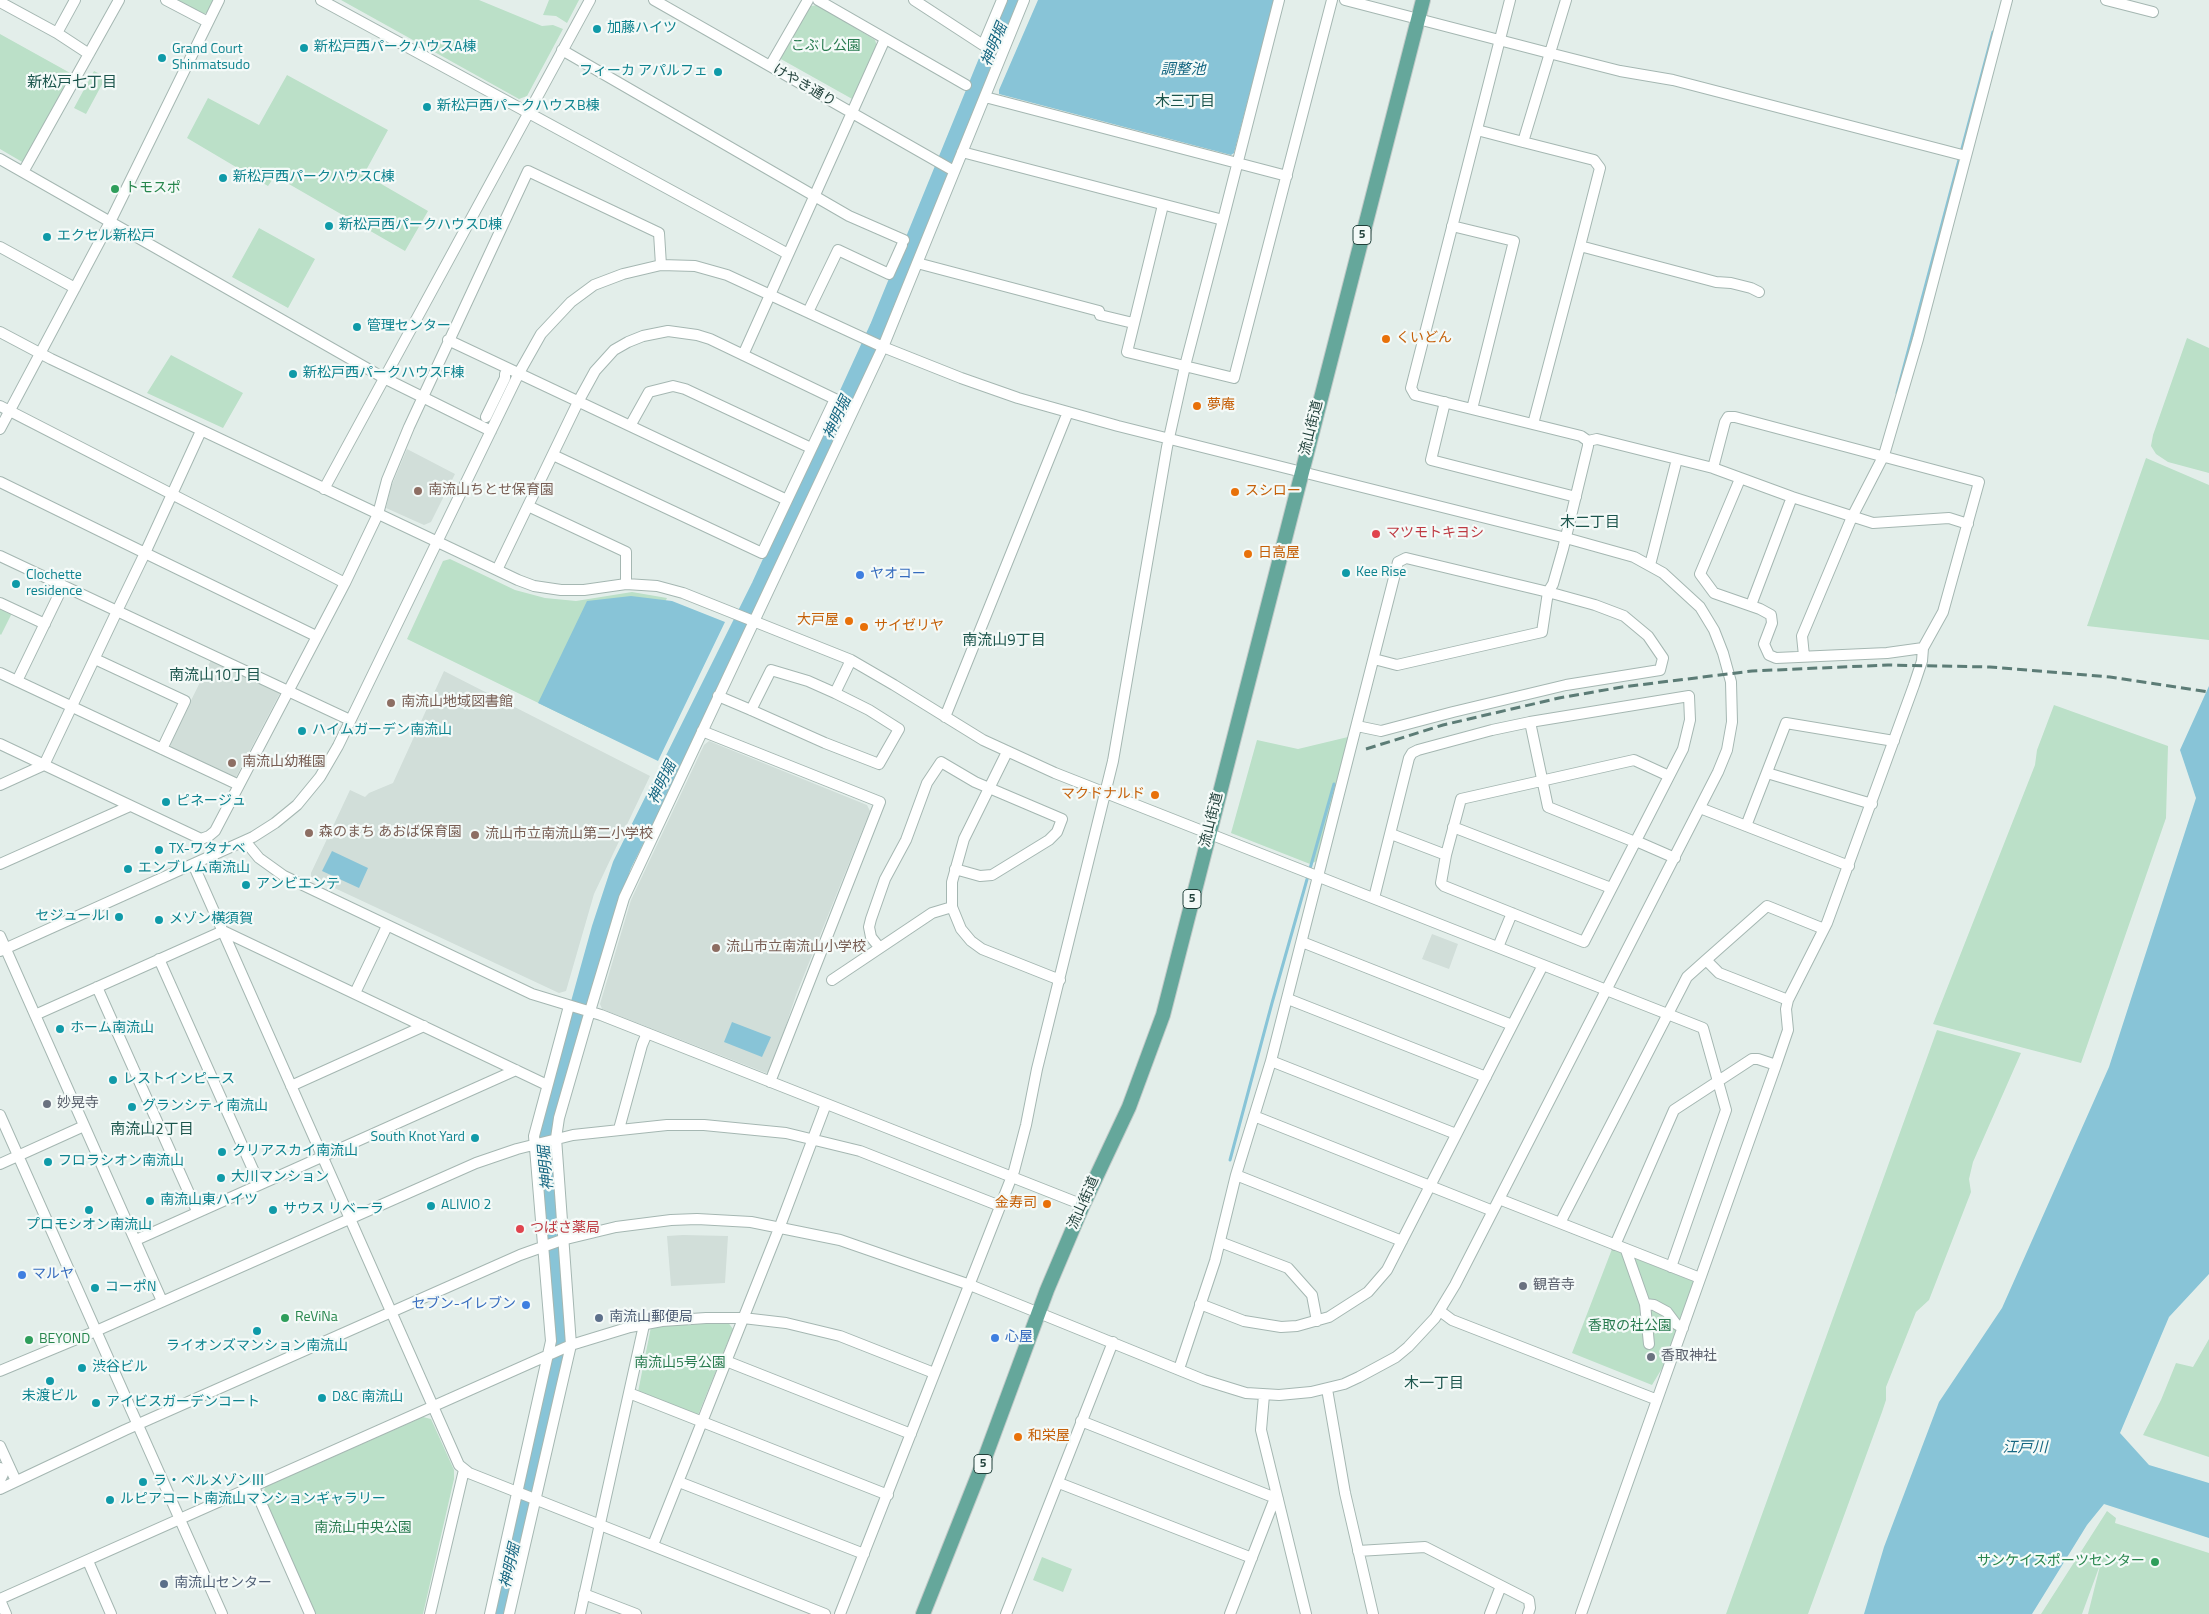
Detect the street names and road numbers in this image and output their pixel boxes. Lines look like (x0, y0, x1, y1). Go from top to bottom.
street label: けやき通り (769, 61, 839, 111)
road number: 5 (1353, 226, 1371, 244)
street label: 流山街道 (1297, 399, 1327, 457)
street label: 流山街道 (1197, 791, 1227, 849)
road number: 5 (1183, 890, 1201, 909)
street label: 流山街道 (1065, 1174, 1103, 1232)
road number: 5 (974, 1455, 992, 1474)

